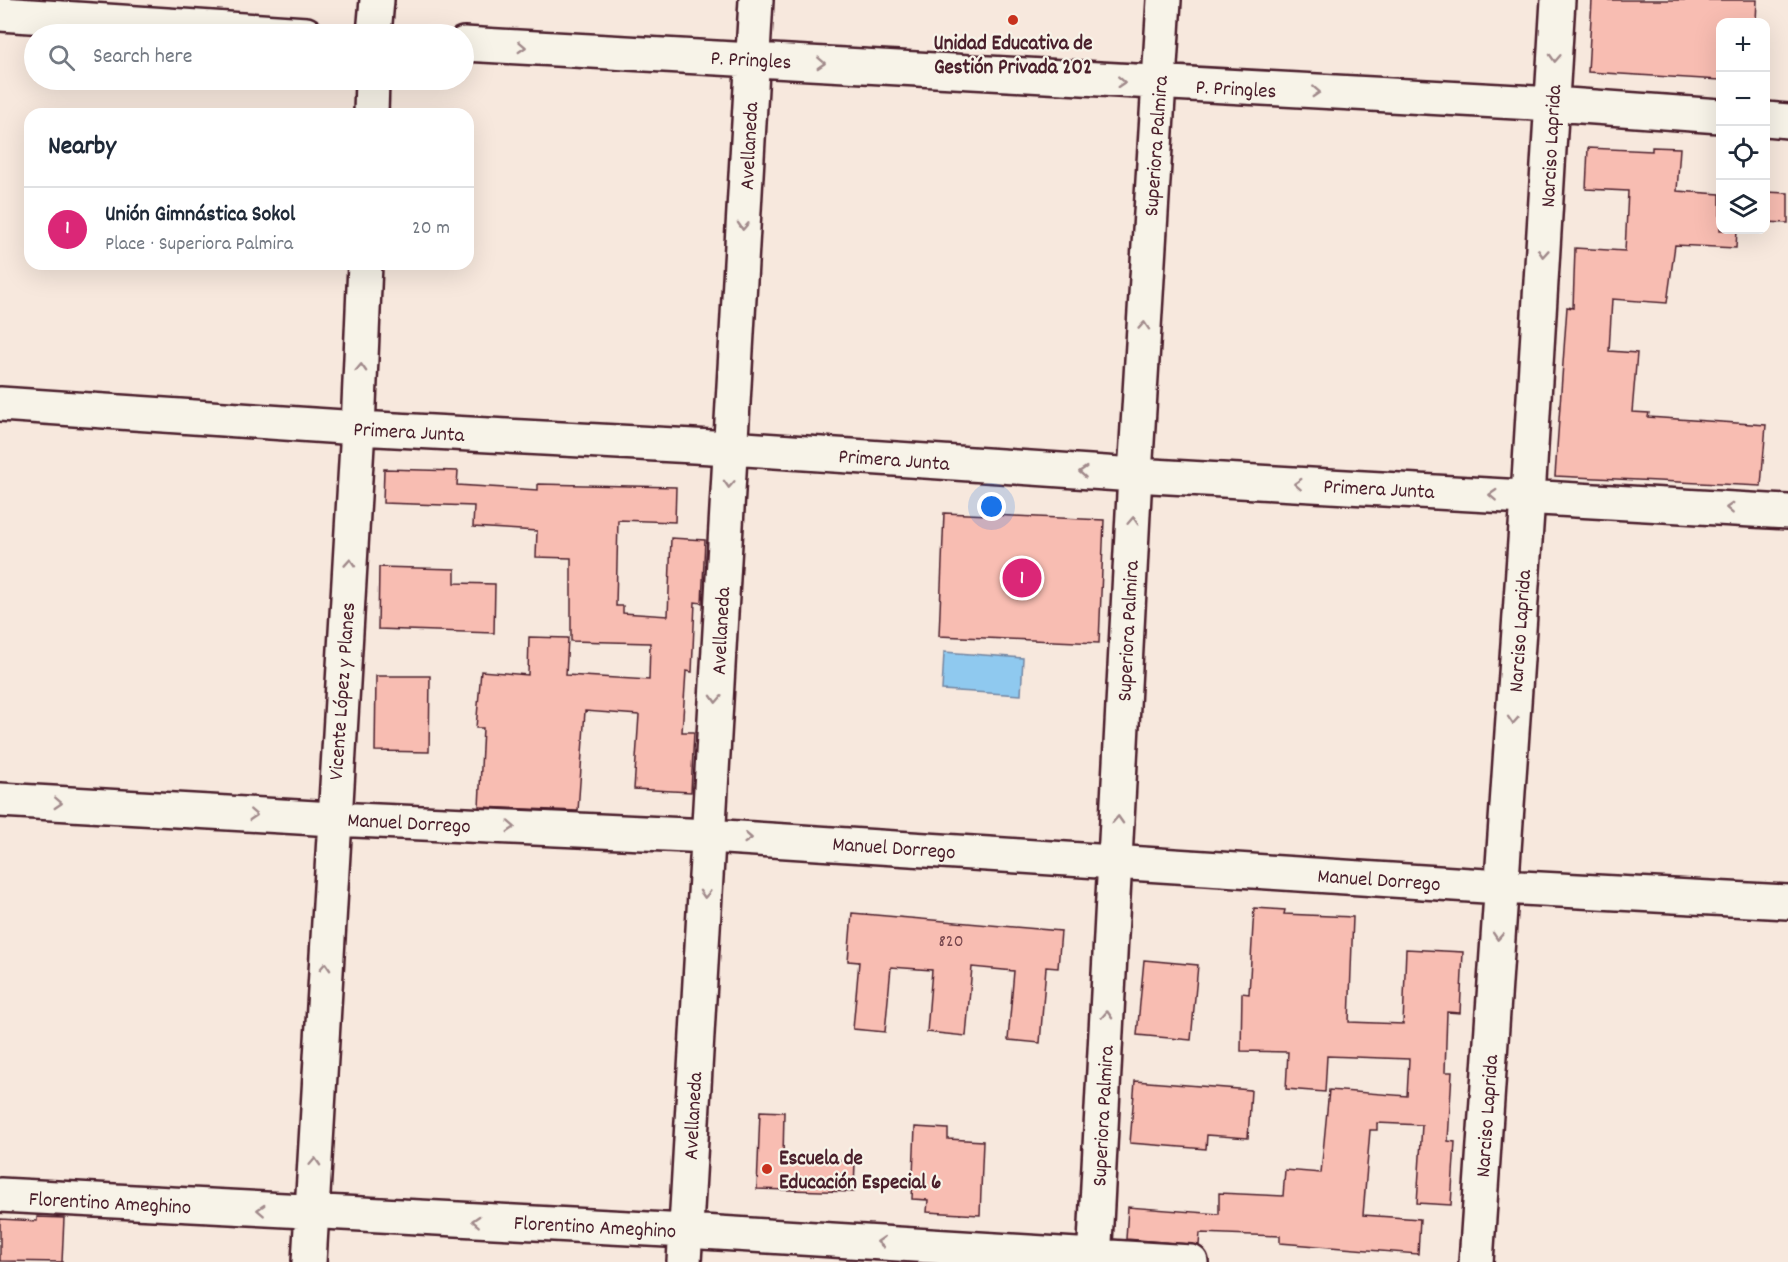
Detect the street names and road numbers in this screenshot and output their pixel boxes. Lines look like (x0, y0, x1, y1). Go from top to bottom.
street label: P. Pringles (710, 45, 792, 79)
street label: Superiora Palmira (1138, 74, 1178, 218)
street label: P. Pringles (1195, 74, 1277, 108)
street label: Narciso Laprida (1535, 83, 1571, 208)
street label: Avellaneda (734, 100, 768, 191)
street label: Primera Junta (352, 416, 466, 452)
street label: Primera Junta (837, 443, 951, 481)
street label: Primera Junta (1322, 473, 1436, 509)
street label: Superiora Palmira (1111, 559, 1149, 702)
street label: Narciso Laprida (1503, 568, 1541, 693)
street label: Avellaneda (706, 585, 740, 676)
street label: Vicente López y Planes (323, 601, 365, 781)
street label: Manuel Dorrego (346, 807, 471, 843)
street label: Manuel Dorrego (831, 831, 956, 869)
street label: Manuel Dorrego (1316, 863, 1441, 901)
street label: Superiora Palmira (1086, 1044, 1124, 1187)
street label: Narciso Laprida (1470, 1053, 1508, 1178)
street label: Avellaneda (678, 1070, 712, 1161)
street label: Florentino Ameghino (28, 1186, 192, 1224)
street label: Florentino Ameghino (513, 1210, 677, 1248)

